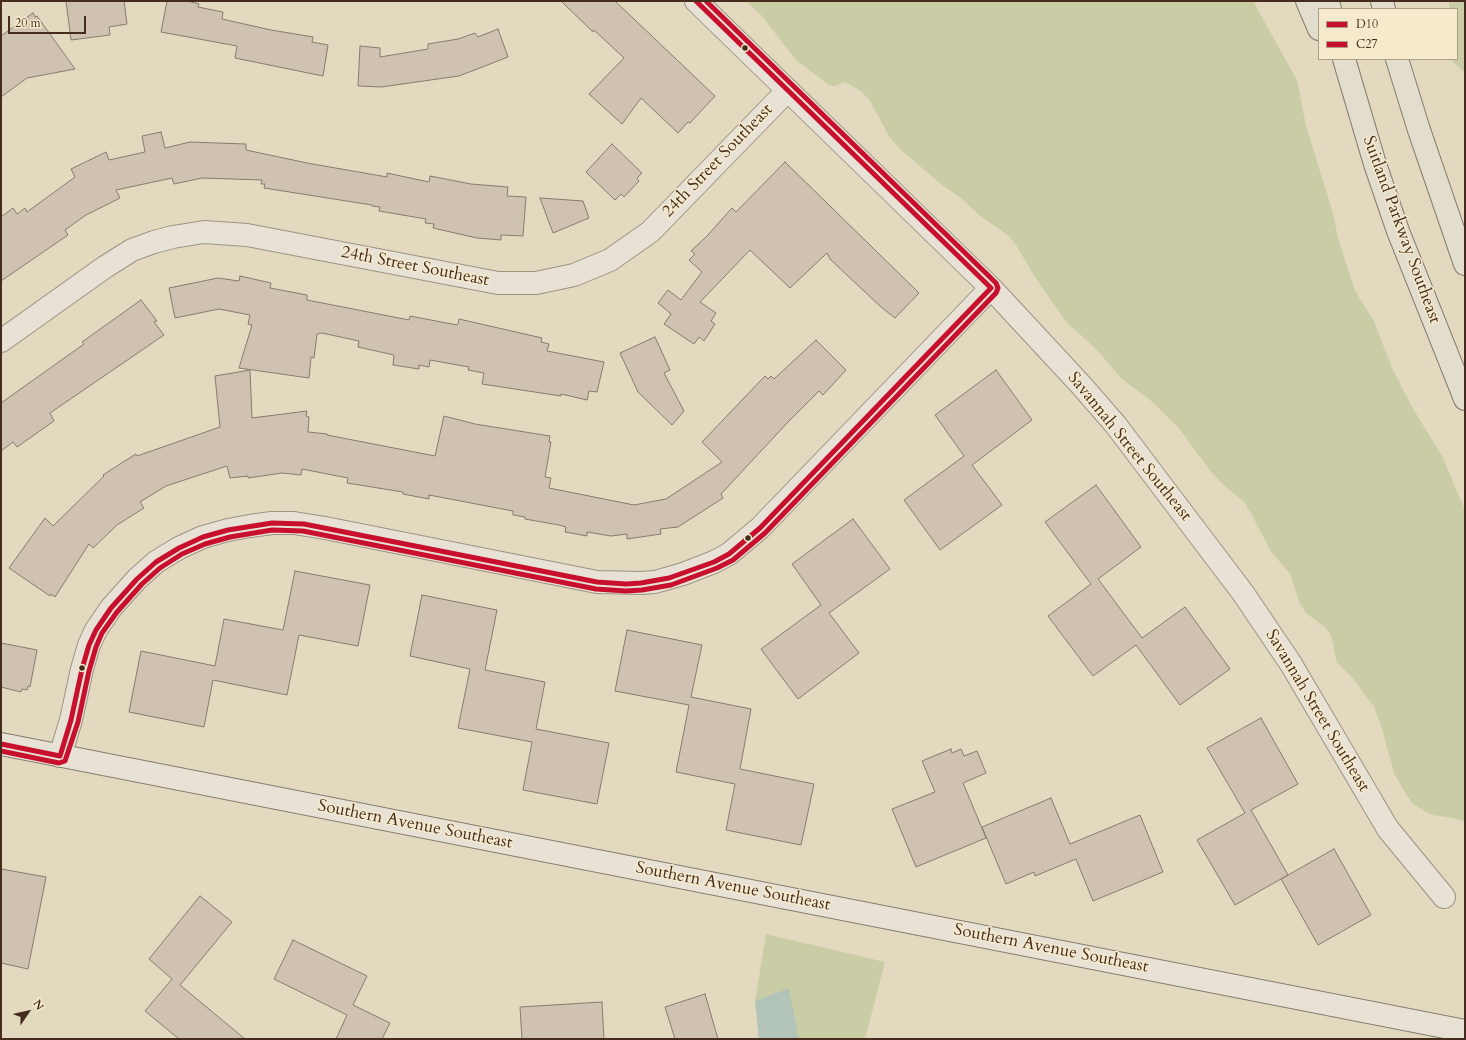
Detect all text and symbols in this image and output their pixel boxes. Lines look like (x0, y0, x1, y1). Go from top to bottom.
scale bar (10, 8, 88, 34)
legend (1318, 8, 1458, 60)
text: 20 m (15, 15, 41, 31)
text: D10 (1356, 16, 1378, 32)
text: C27 (1356, 36, 1377, 52)
unlabelled marker (740, 43, 750, 53)
street label: 24th Street Southeast (659, 100, 777, 222)
street label: Suitland Parkway Southeast (1358, 133, 1444, 327)
street label: 24th Street Southeast (339, 243, 491, 291)
street label: Savannah Street Southeast (1063, 368, 1195, 526)
unlabelled marker (743, 533, 753, 543)
street label: Savannah Street Southeast (1260, 626, 1374, 796)
unlabelled marker (77, 663, 87, 673)
street label: Southern Avenue Southeast (316, 796, 514, 854)
street label: Southern Avenue Southeast (634, 858, 832, 916)
street label: Southern Avenue Southeast (952, 920, 1150, 978)
north arrow (8, 992, 48, 1032)
text: N (29, 997, 47, 1013)

